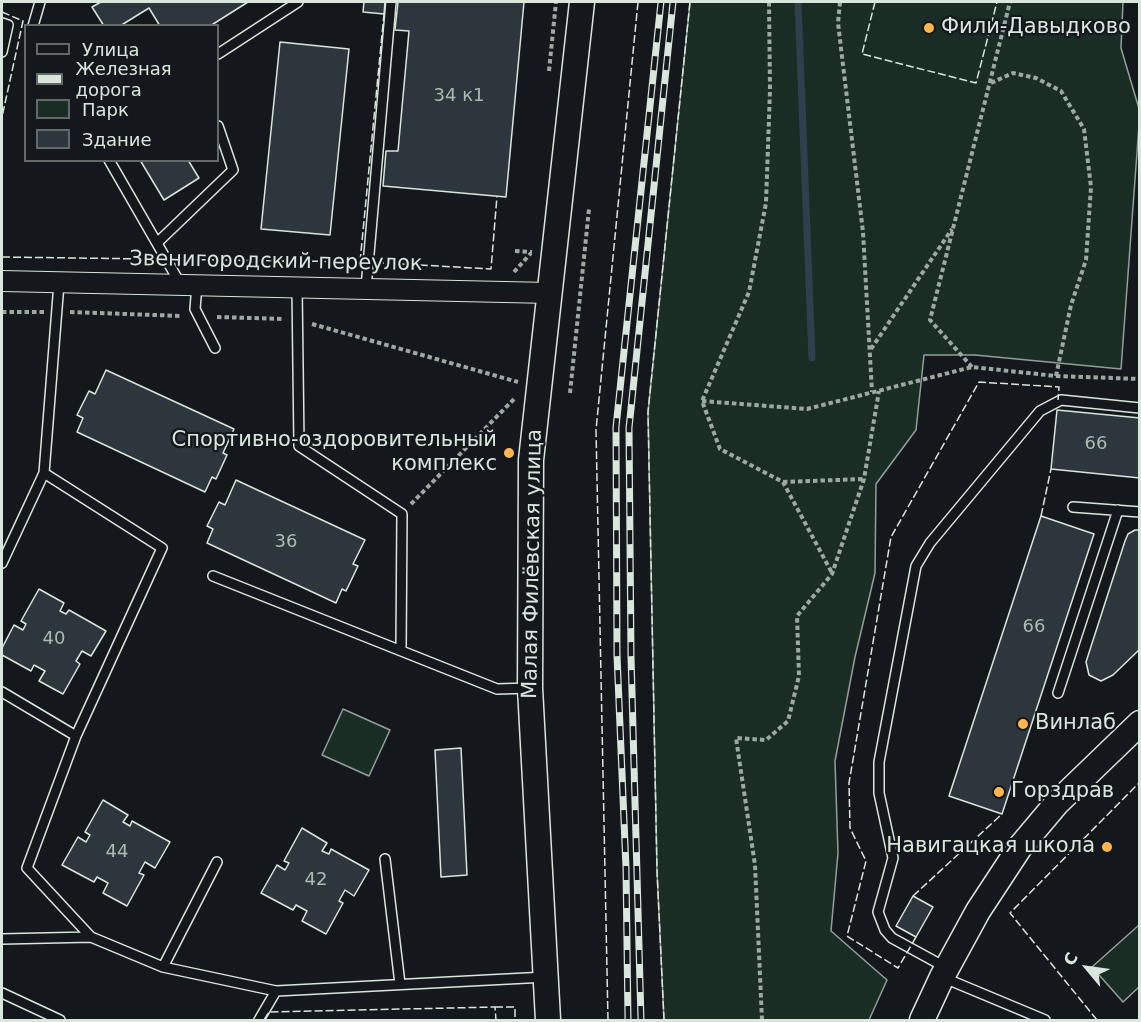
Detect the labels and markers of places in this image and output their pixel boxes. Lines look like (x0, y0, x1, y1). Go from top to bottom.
place label: Фили-Давыдково (941, 15, 1131, 41)
marker: Фили-Давыдково (922, 21, 936, 35)
place label: Спортивно-оздоровительный комплекс (172, 428, 497, 478)
marker: Спортивно-оздоровительный комплекс (502, 446, 516, 460)
place label: Винлаб (1035, 711, 1116, 737)
marker: Винлаб (1016, 717, 1030, 731)
place label: Горздрав (1011, 779, 1114, 805)
marker: Горздрав (992, 785, 1006, 799)
place label: Навигацкая школа (886, 834, 1095, 860)
marker: Навигацкая школа (1100, 840, 1114, 854)

